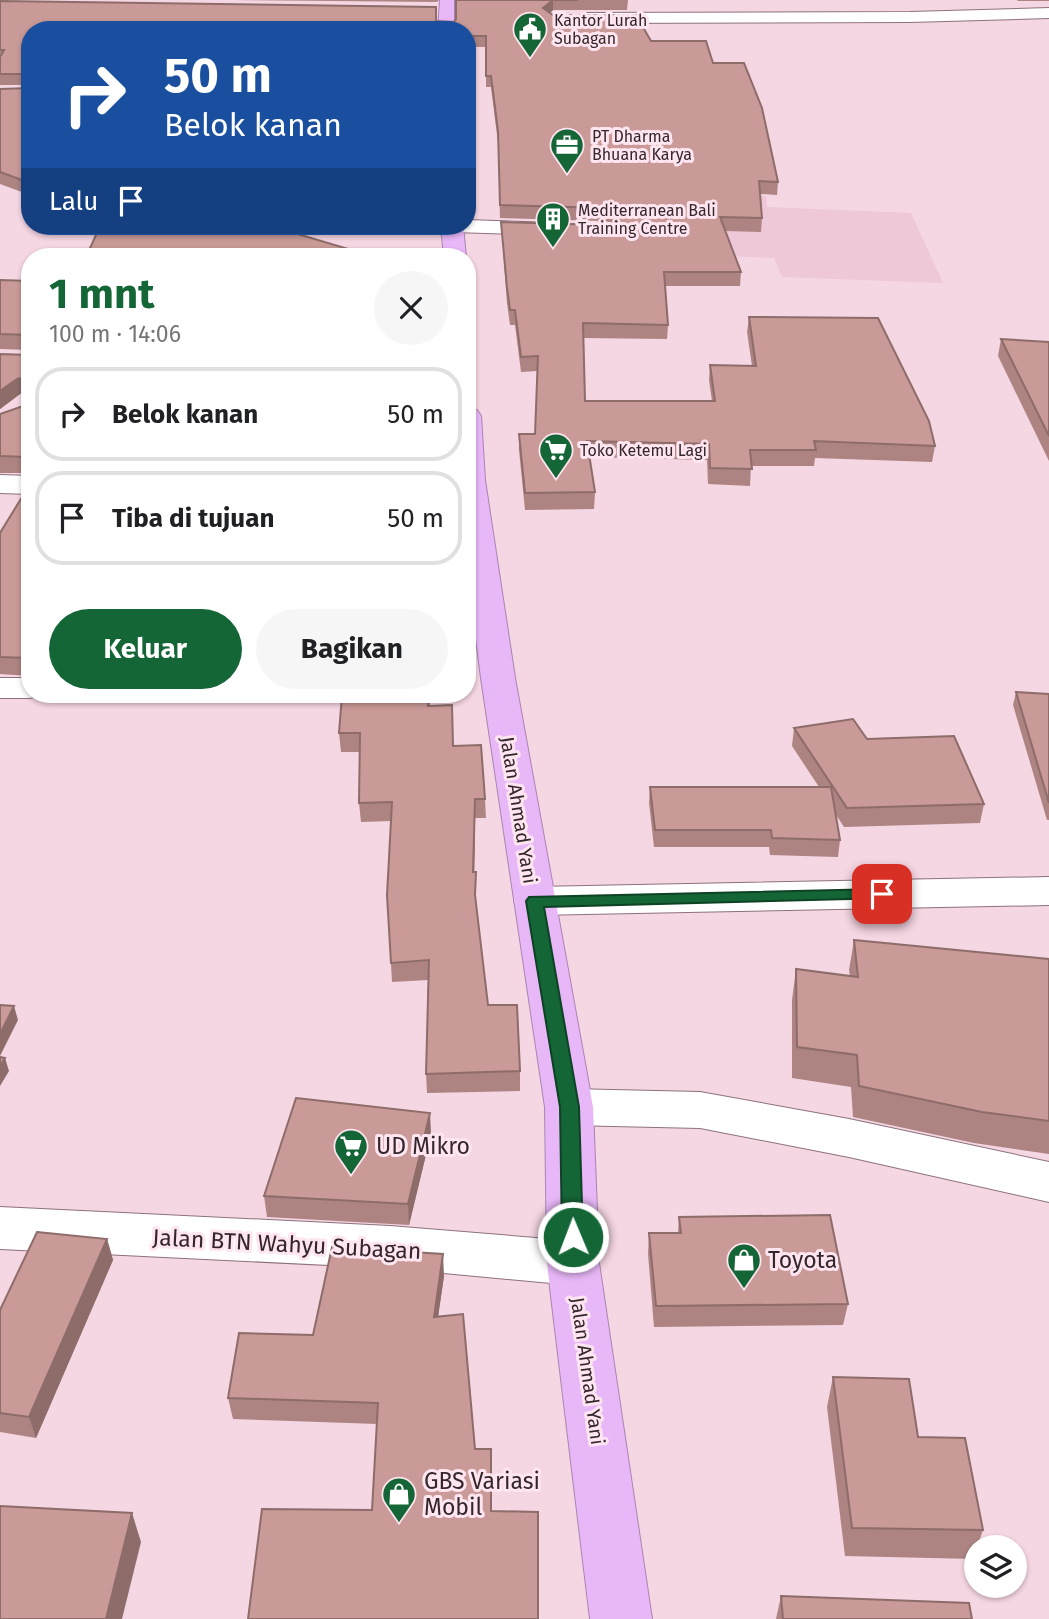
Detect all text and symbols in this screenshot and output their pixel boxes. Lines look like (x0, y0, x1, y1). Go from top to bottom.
public building icon: Kantor Lurah Subagan (511, 10, 549, 59)
place label: Kantor Lurah Subagan (554, 11, 647, 48)
text: 50 m (164, 46, 272, 105)
icon: right (49, 49, 140, 140)
text: Belok kanan (164, 106, 342, 144)
office icon: PT Dharma Bhuana Karya (548, 126, 586, 175)
place label: PT Dharma Bhuana Karya (592, 127, 692, 164)
icon: arrive (112, 182, 150, 220)
text: Lalu (49, 186, 98, 217)
building icon: Mediterranean Bali Training Centre (534, 200, 572, 249)
place label: Mediterranean Bali Training Centre (578, 201, 716, 238)
text: 1 mnt (49, 269, 154, 319)
button: close (374, 271, 448, 345)
text: 100 m · 14:06 (49, 320, 181, 348)
icon: right (53, 395, 91, 433)
text: Belok kanan (112, 399, 258, 430)
text: 50 m (387, 399, 444, 430)
supermarket icon: Toko Ketemu Lagi (537, 431, 575, 480)
place label: Toko Ketemu Lagi (580, 441, 707, 460)
icon: arrive (53, 499, 91, 537)
text: Tiba di tujuan (112, 503, 274, 534)
text: 50 m (387, 503, 444, 534)
button: Keluar (49, 609, 242, 689)
button: Bagikan (256, 609, 448, 689)
street label: Jalan Ahmad Yani (496, 735, 541, 885)
pin (852, 864, 912, 924)
icon: arrive (863, 875, 901, 913)
supermarket icon: UD Mikro (332, 1127, 370, 1176)
place label: UD Mikro (376, 1132, 470, 1160)
position arrow (536, 1200, 610, 1274)
street label: Jalan BTN Wahyu Subagan (152, 1223, 422, 1265)
shop icon: Toyota (725, 1241, 763, 1290)
place label: Toyota (768, 1246, 837, 1274)
street label: Jalan Ahmad Yani (566, 1296, 609, 1446)
place label: GBS Variasi Mobil (424, 1467, 540, 1521)
shop icon: GBS Variasi Mobil (380, 1475, 418, 1524)
map controls (964, 1535, 1027, 1598)
button: layers (964, 1535, 1027, 1598)

